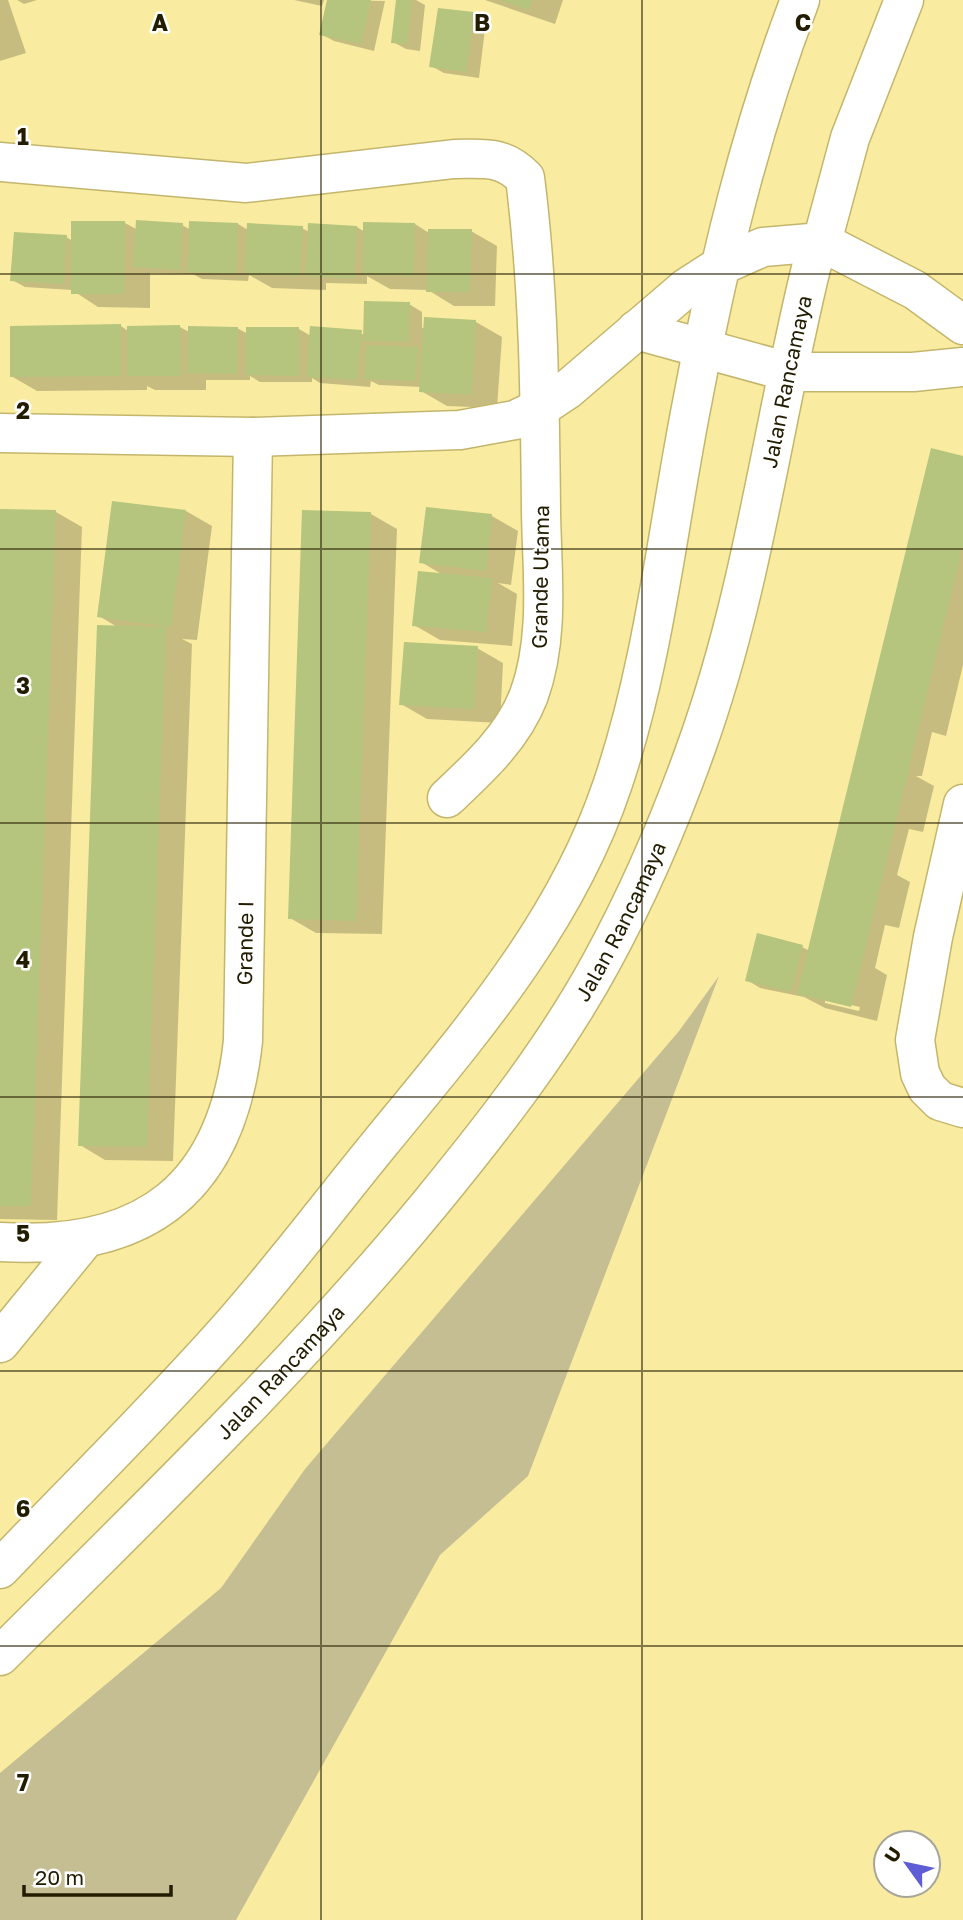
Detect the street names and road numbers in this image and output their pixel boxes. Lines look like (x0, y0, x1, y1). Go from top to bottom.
street label: Jalan Rancamaya (756, 293, 817, 470)
street label: Grande Utama (526, 505, 554, 649)
street label: Jalan Rancamaya (569, 837, 671, 1006)
street label: Grande I (231, 901, 258, 986)
street label: Jalan Rancamaya (210, 1299, 350, 1445)

